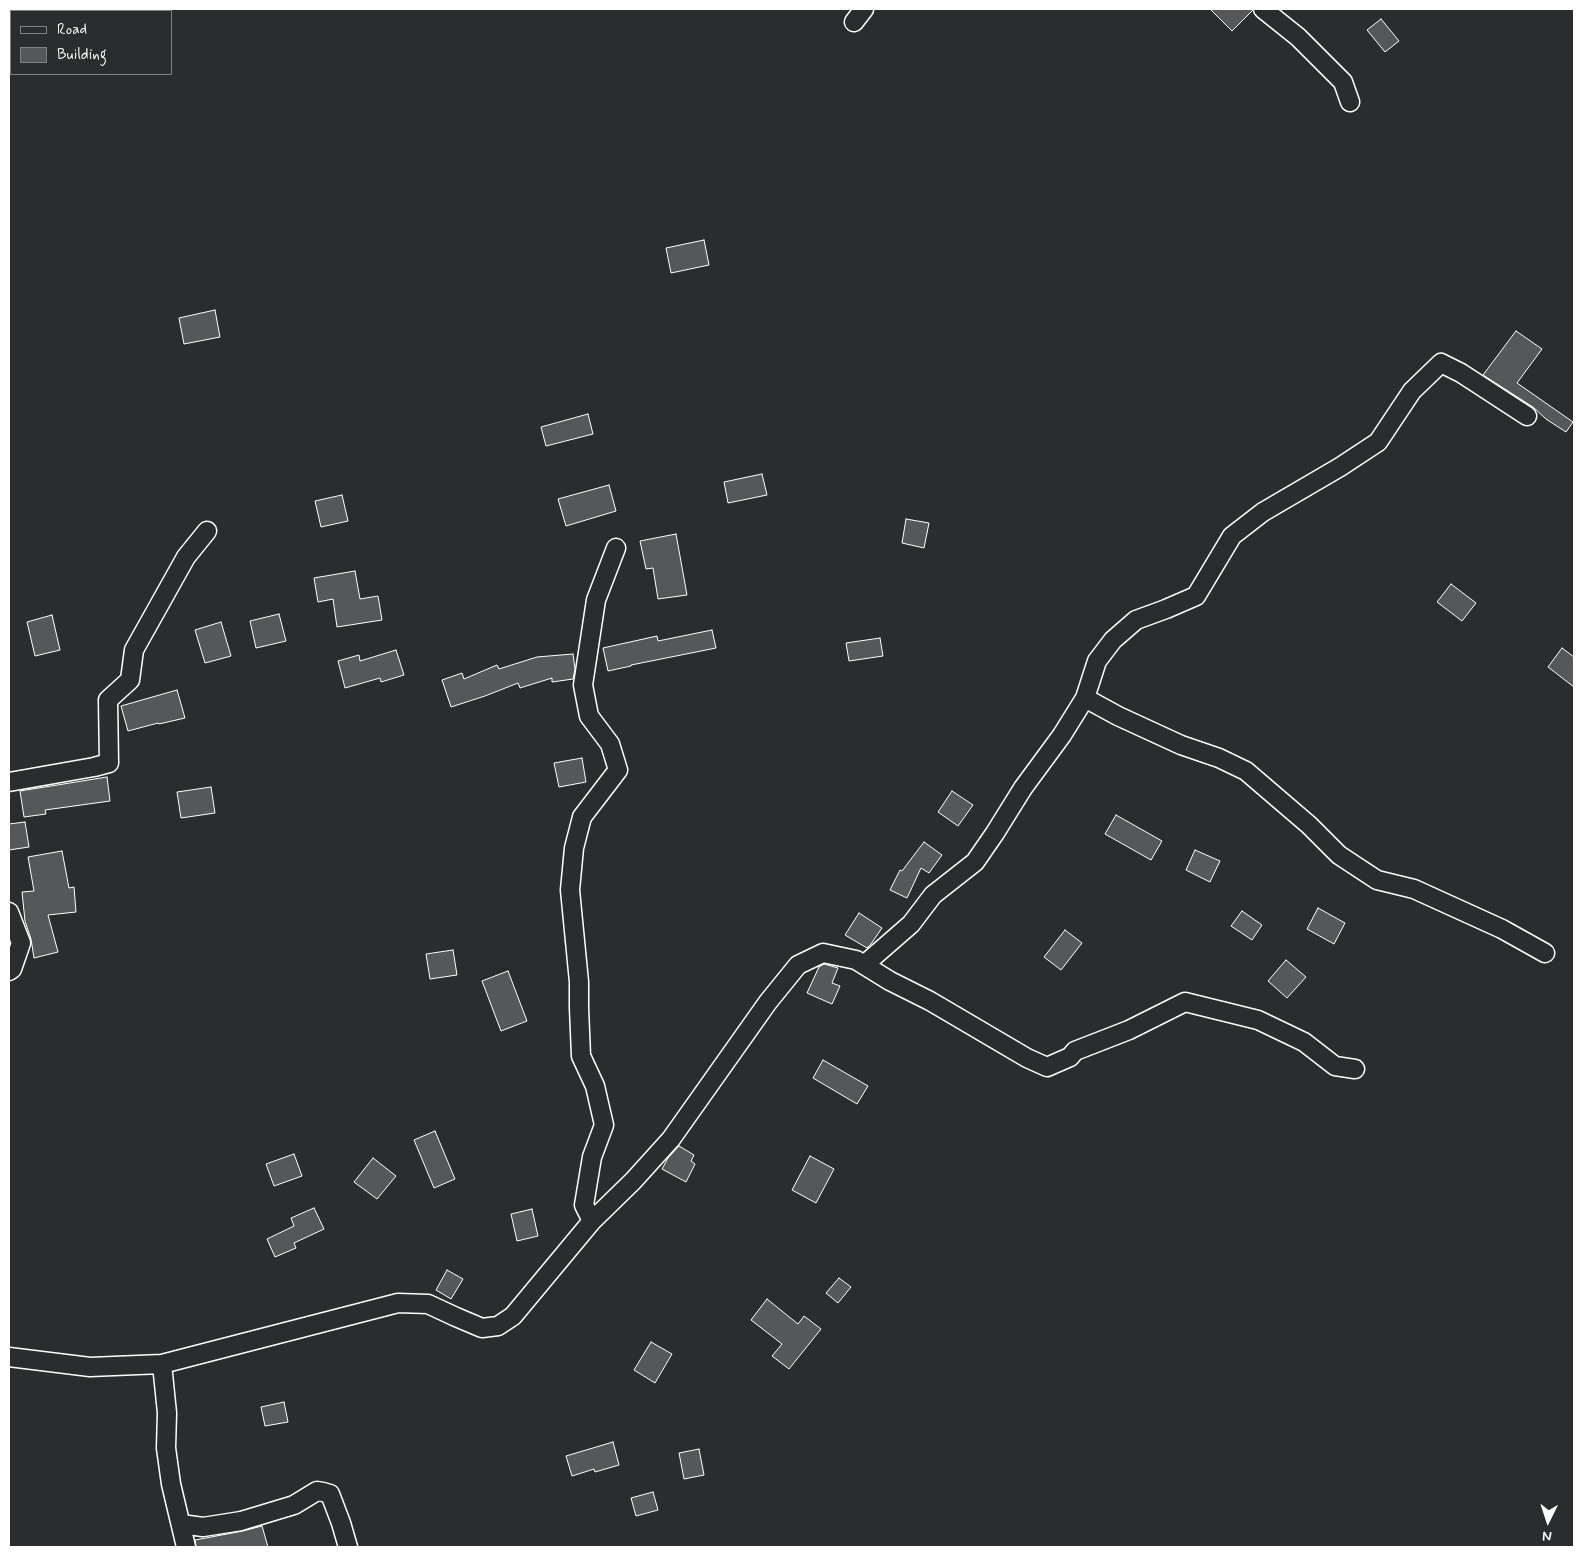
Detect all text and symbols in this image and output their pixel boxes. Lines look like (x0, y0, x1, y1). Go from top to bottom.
legend (10, 10, 172, 75)
text: Road (57, 20, 87, 40)
text: Building (57, 45, 107, 65)
north arrow (1523, 1496, 1573, 1546)
text: N (1542, 1527, 1552, 1545)

